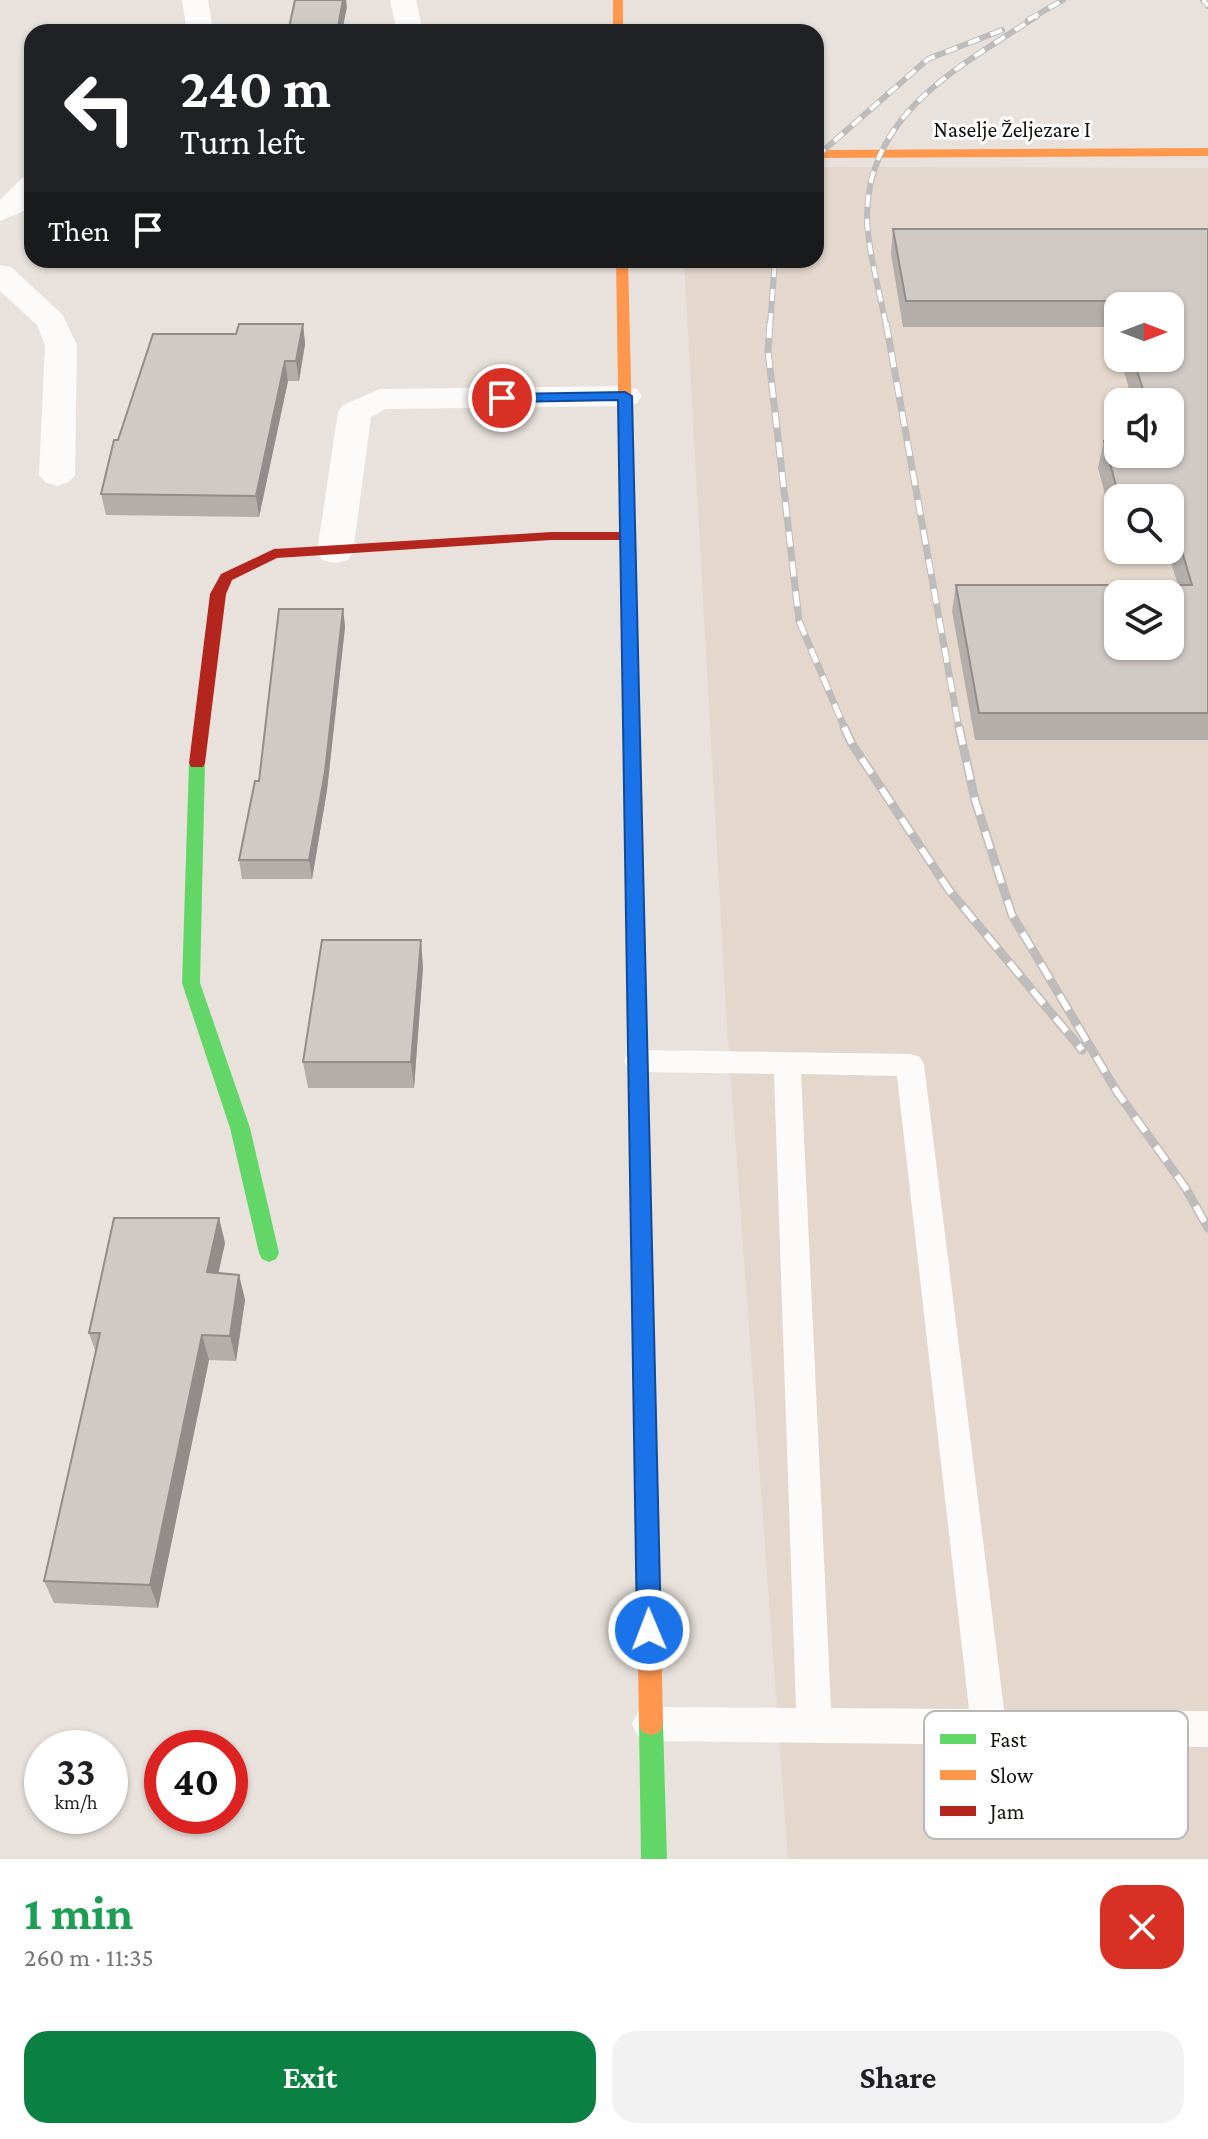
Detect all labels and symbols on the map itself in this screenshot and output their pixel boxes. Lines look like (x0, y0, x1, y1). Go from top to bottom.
street label: Naselje Željezare I (933, 117, 1091, 142)
north arrow (1104, 292, 1184, 372)
pin (468, 364, 536, 432)
position arrow (607, 1588, 691, 1672)
legend (924, 1711, 1188, 1839)
text: Fast (990, 1727, 1027, 1752)
speed limit sign: 40 (144, 1730, 248, 1834)
text: Slow (990, 1763, 1034, 1788)
text: Jam (988, 1799, 1025, 1824)

